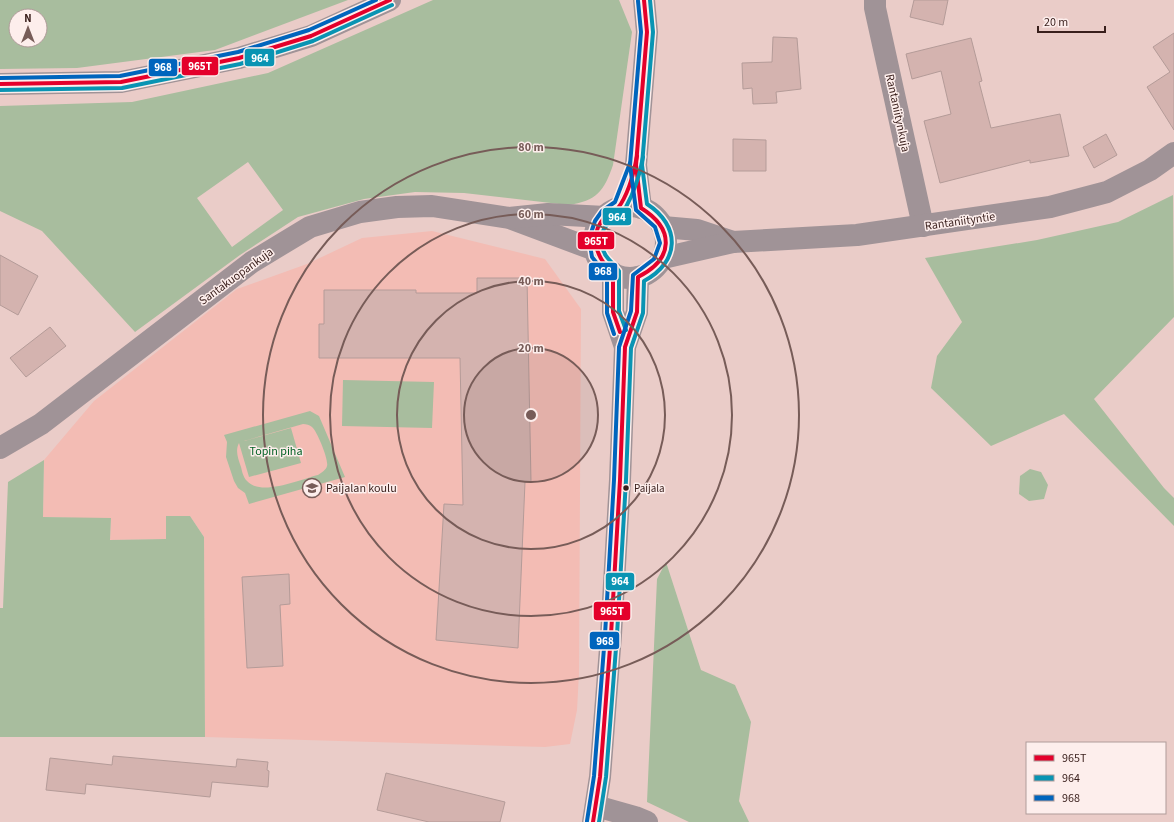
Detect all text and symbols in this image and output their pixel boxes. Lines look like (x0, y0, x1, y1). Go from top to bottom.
north arrow (8, 8, 48, 48)
scale bar (1038, 8, 1105, 34)
text: N (24, 11, 32, 26)
text: 20 m (1044, 14, 1068, 31)
line badge: 964 (244, 48, 275, 67)
text: 964 (251, 51, 269, 66)
line badge: 965T (181, 56, 219, 76)
line badge: 968 (148, 58, 178, 77)
text: 965T (188, 59, 212, 74)
text: 968 (154, 60, 172, 75)
street label: Rantaniitynkuja (881, 73, 914, 154)
text: 80 m (518, 139, 544, 156)
text: 60 m (518, 206, 544, 223)
line badge: 964 (602, 207, 632, 226)
street label: Rantaniityntie (924, 208, 996, 235)
text: 964 (608, 210, 626, 225)
line badge: 965T (577, 231, 615, 250)
text: 965T (584, 234, 608, 249)
street label: Santakuopankuja (196, 244, 277, 309)
line badge: 968 (588, 262, 618, 281)
text: 968 (594, 264, 612, 279)
text: 40 m (518, 273, 544, 290)
text: 20 m (518, 340, 544, 357)
centre of rings (524, 408, 538, 422)
park label: Topin piha (250, 443, 302, 460)
school or university icon: Paijalan koulu (301, 477, 323, 499)
place label: Paijalan koulu (326, 480, 397, 497)
place label: Paijala (634, 481, 665, 496)
marker: Paijala (621, 483, 631, 493)
line badge: 964 (605, 572, 635, 591)
text: 964 (611, 574, 629, 589)
line badge: 965T (593, 601, 631, 621)
text: 965T (600, 604, 624, 619)
line badge: 968 (589, 631, 620, 650)
text: 968 (596, 634, 614, 649)
legend (1026, 742, 1166, 814)
text: 965T (1062, 750, 1087, 767)
text: 964 (1062, 770, 1080, 787)
text: 968 (1062, 790, 1080, 807)

